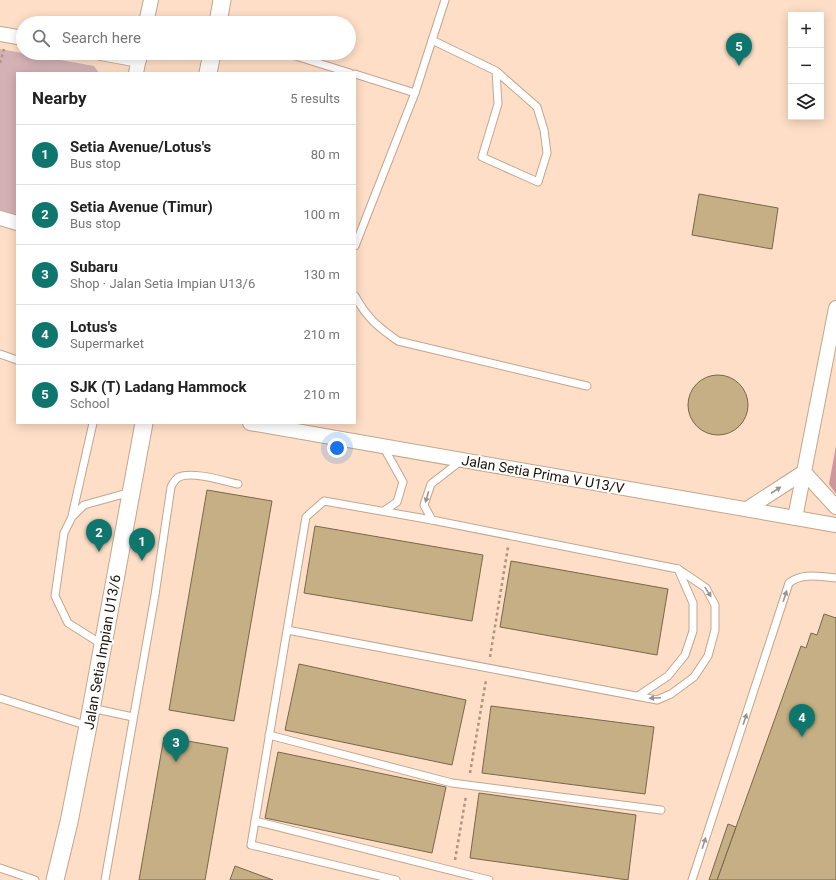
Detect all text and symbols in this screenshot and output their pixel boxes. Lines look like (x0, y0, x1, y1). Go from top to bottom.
map controls (788, 12, 824, 120)
button: + (788, 12, 824, 48)
search box (16, 16, 356, 60)
icon: search (30, 27, 52, 49)
text: Search here (62, 29, 141, 47)
pin: 5 (726, 33, 752, 66)
button: − (788, 48, 824, 84)
button: layers (788, 84, 824, 120)
text: Nearby (32, 88, 87, 108)
text: 5 results (290, 91, 340, 106)
text: Setia Avenue/Lotus's (70, 138, 211, 156)
text: 1 (41, 147, 49, 162)
text: 80 m (311, 147, 340, 162)
text: Bus stop (70, 156, 121, 171)
text: Setia Avenue (Timur) (70, 198, 213, 216)
text: 2 (41, 207, 49, 222)
text: 100 m (303, 207, 340, 222)
text: Bus stop (70, 216, 121, 231)
text: Subaru (70, 258, 118, 276)
text: 3 (41, 267, 49, 282)
text: 130 m (303, 267, 340, 282)
text: Shop · Jalan Setia Impian U13/6 (70, 276, 255, 291)
text: Lotus's (70, 318, 117, 336)
text: 4 (41, 327, 49, 342)
text: 210 m (303, 327, 340, 342)
text: Supermarket (70, 336, 144, 351)
text: SJK (T) Ladang Hammock (70, 378, 247, 396)
text: 5 (41, 387, 49, 402)
text: 210 m (303, 387, 340, 402)
text: School (70, 396, 110, 411)
your location (327, 438, 347, 458)
street label: Jalan Setia Prima V U13/V (461, 452, 626, 496)
one-way arrow (770, 487, 781, 494)
one-way arrow (424, 491, 430, 503)
pin: 2 (86, 519, 112, 552)
pin: 1 (129, 528, 155, 561)
street label: Jalan Setia Impian U13/6 (80, 573, 124, 731)
one-way arrow (704, 587, 712, 597)
one-way arrow (782, 589, 788, 601)
one-way arrow (648, 695, 661, 701)
pin: 4 (789, 704, 815, 737)
one-way arrow (742, 713, 748, 725)
pin: 3 (163, 729, 189, 762)
one-way arrow (701, 837, 707, 849)

